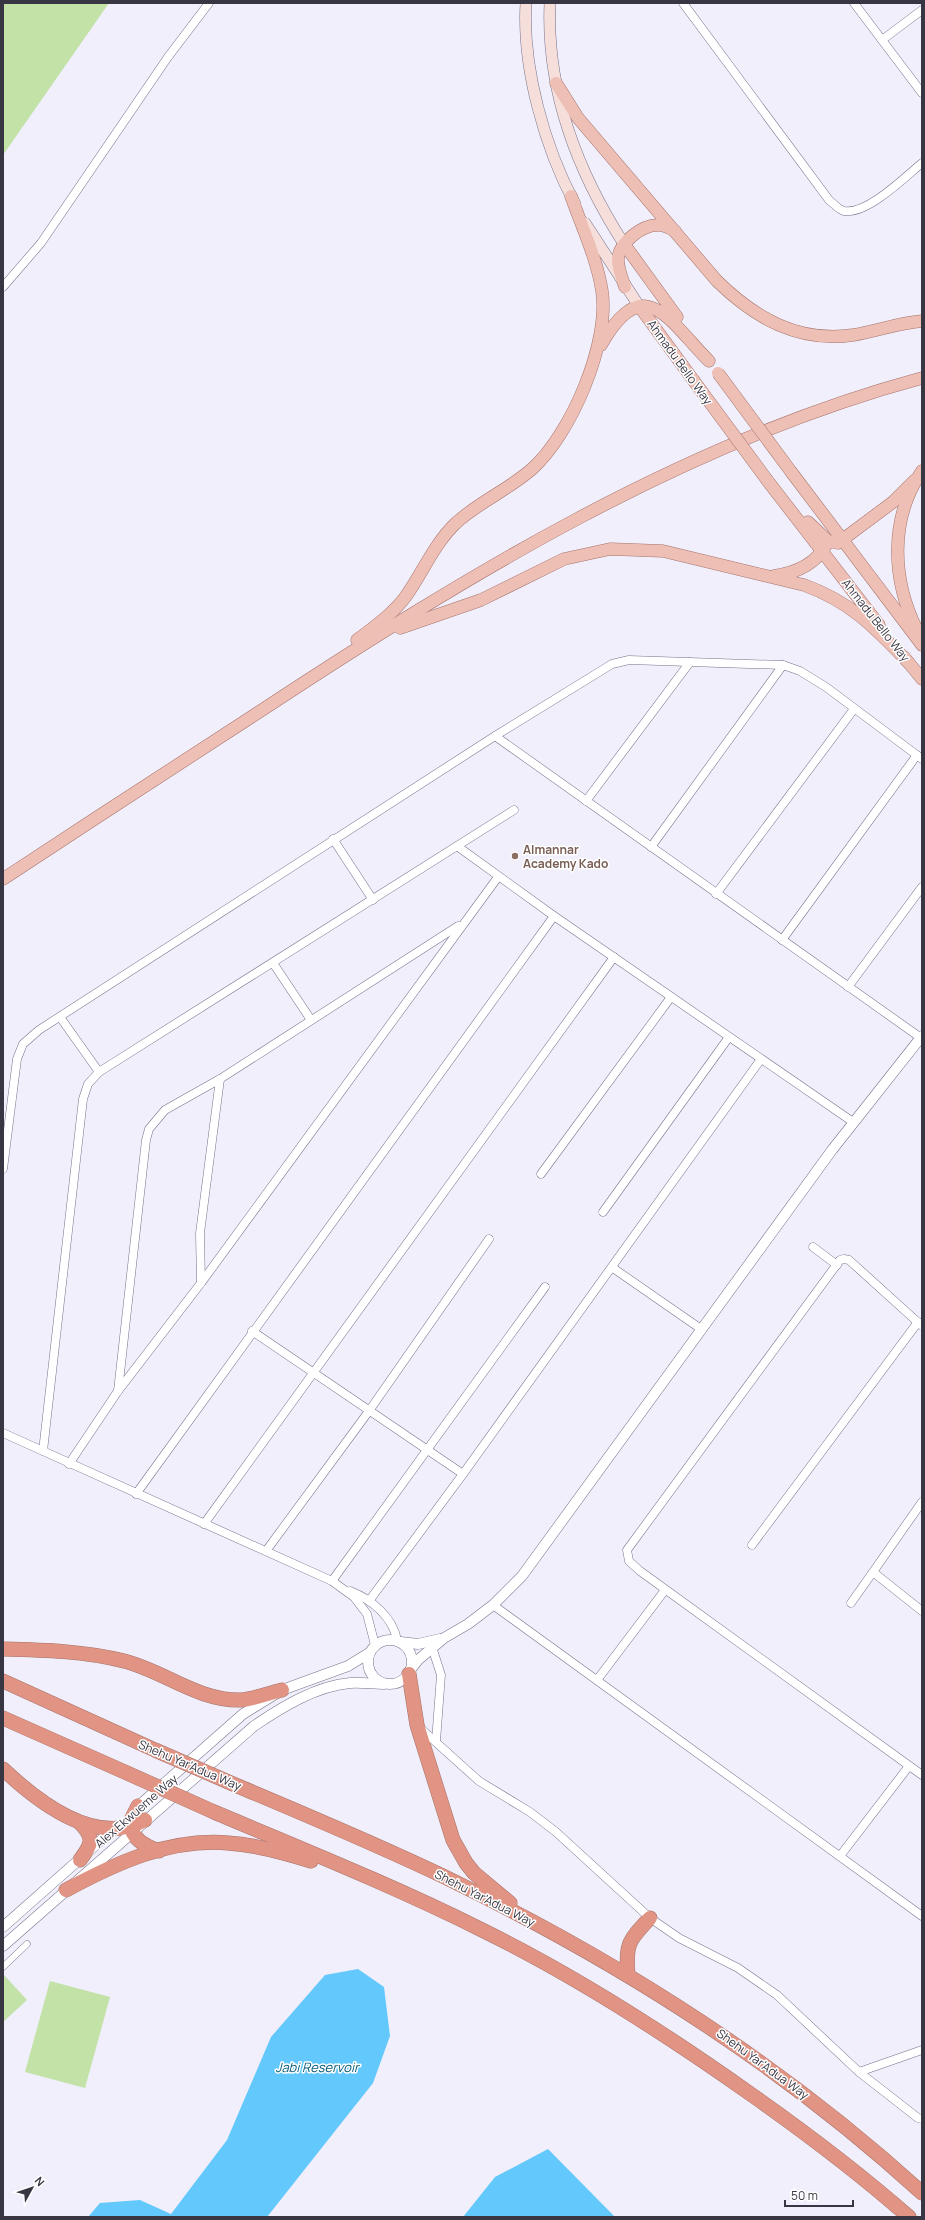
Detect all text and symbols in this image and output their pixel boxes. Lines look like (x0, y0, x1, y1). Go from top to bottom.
street label: Ahmadu Bello Way (643, 316, 717, 408)
street label: Ahmadu Bello Way (838, 575, 914, 666)
place label: Almannar Academy Kado (523, 841, 608, 872)
marker: Almannar Academy Kado (510, 851, 520, 861)
street label: Shehu Yar'Adua Way (136, 1736, 245, 1795)
street label: Alex Ekwueme Way (91, 1770, 182, 1852)
street label: Shehu Yar'Adua Way (432, 1865, 539, 1931)
street label: Shehu Yar'Adua Way (713, 2025, 813, 2104)
water label: Jabi Reservoir (275, 2058, 361, 2076)
north arrow (12, 2168, 52, 2208)
text: N (32, 2173, 48, 2189)
scale bar (785, 2182, 853, 2208)
text: 50 m (791, 2187, 818, 2204)

